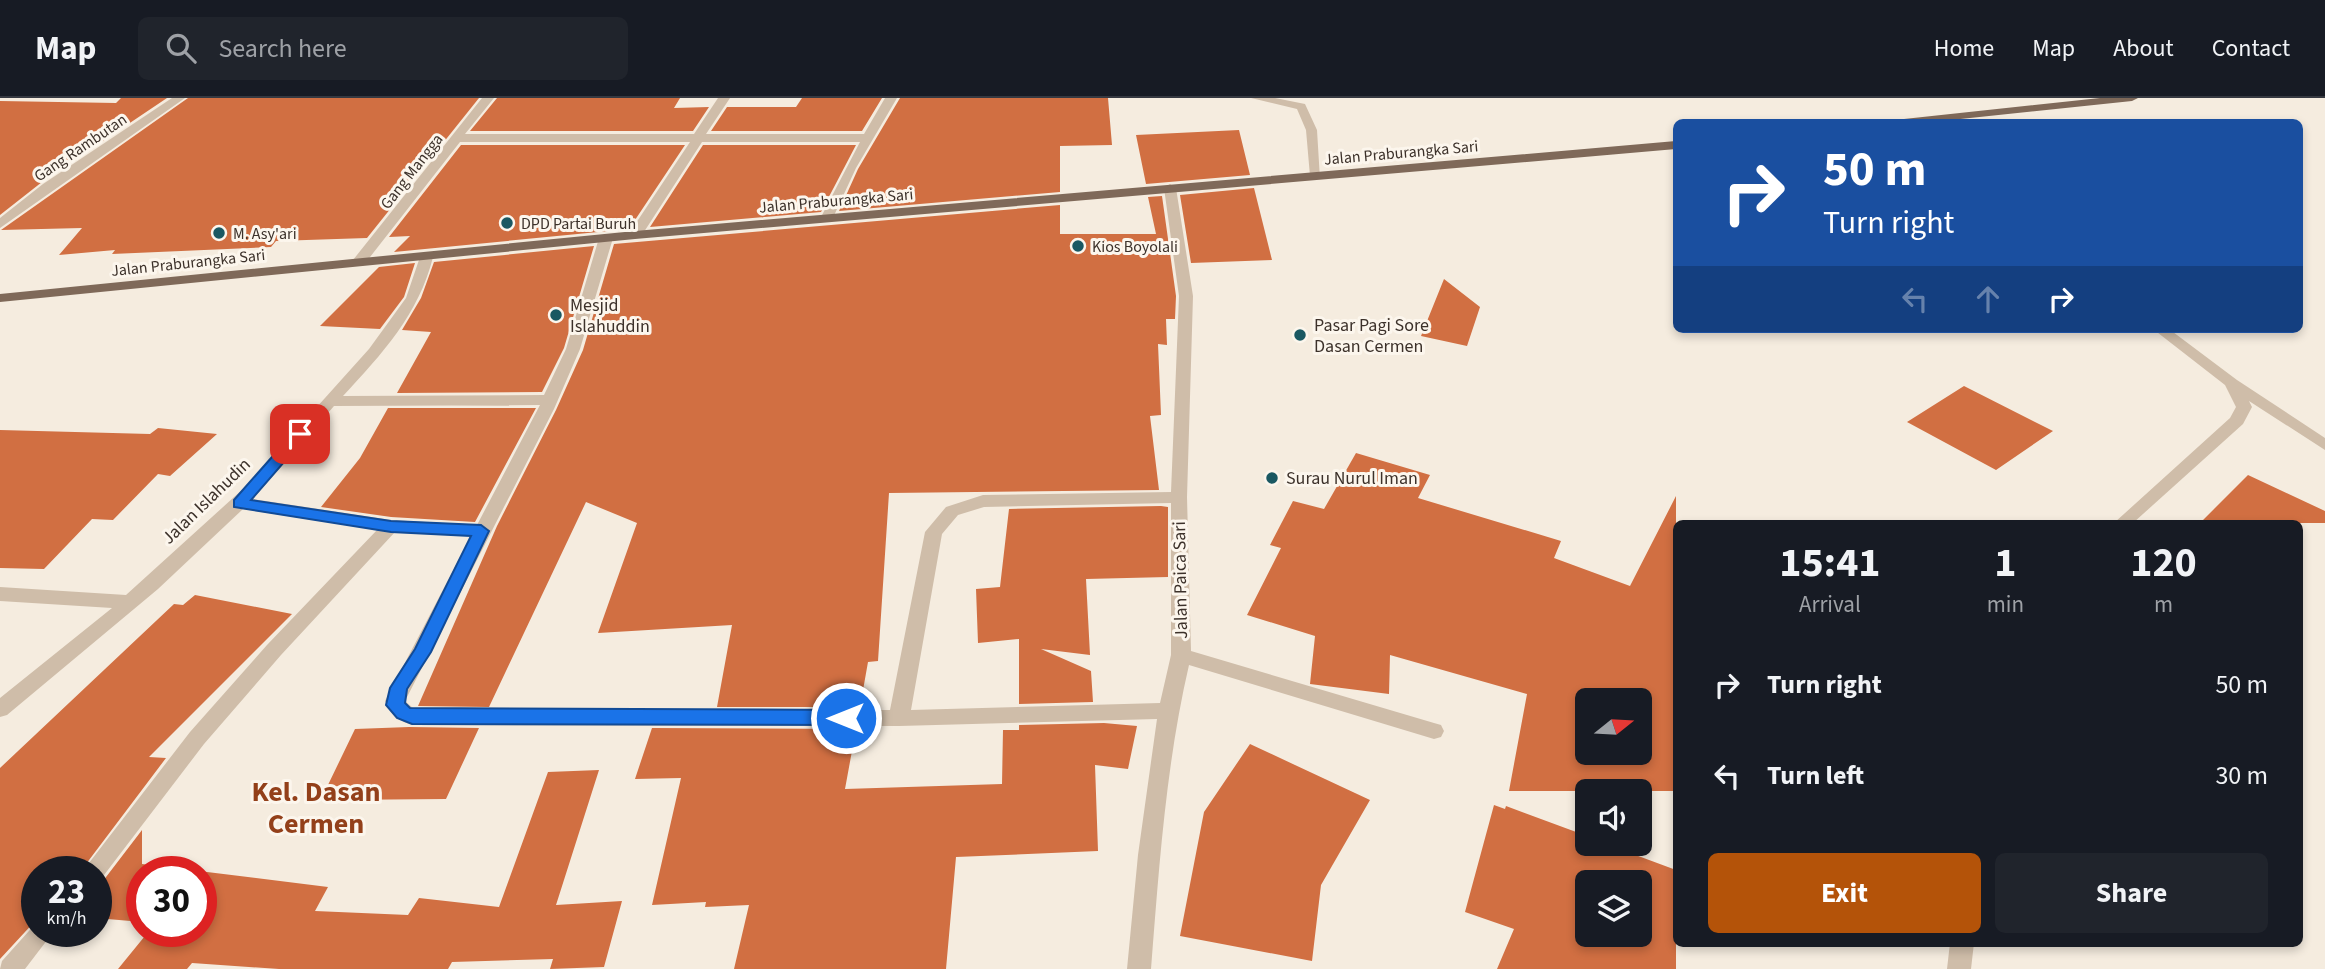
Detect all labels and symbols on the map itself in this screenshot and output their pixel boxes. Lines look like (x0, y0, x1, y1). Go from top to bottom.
street label: Gang Rambutan (30, 109, 131, 187)
street label: Gang Mangga (375, 129, 448, 214)
street label: Jalan Praburangka Sari (1323, 135, 1479, 171)
street label: Jalan Praburangka Sari (758, 183, 914, 219)
place label: DPD Partai Buruh (521, 213, 636, 235)
marker: DPD Partai Buruh (499, 215, 515, 231)
place label: M. Asy'ari (233, 223, 297, 245)
marker: M. Asy'ari (211, 225, 227, 241)
place label: Kios Boyolali (1092, 236, 1178, 258)
marker: Kios Boyolali (1070, 238, 1086, 254)
street label: Jalan Praburangka Sari (110, 244, 266, 282)
place label: Mesjid Islahuddin (570, 293, 650, 339)
marker: Mesjid Islahuddin (548, 307, 564, 323)
place label: Pasar Pagi Sore Dasan Cermen (1314, 313, 1429, 359)
marker: Pasar Pagi Sore Dasan Cermen (1292, 327, 1308, 343)
pin (270, 404, 330, 464)
street label: Jalan Islahudin (156, 453, 256, 550)
place label: Surau Nurul Iman (1286, 466, 1418, 491)
marker: Surau Nurul Iman (1264, 470, 1280, 486)
street label: Jalan Paica Sari (1167, 521, 1194, 639)
position arrow (809, 681, 883, 755)
north arrow (1575, 688, 1652, 765)
district label: Kel. Dasan Cermen (252, 772, 380, 844)
speed limit sign: 30 (126, 856, 217, 947)

